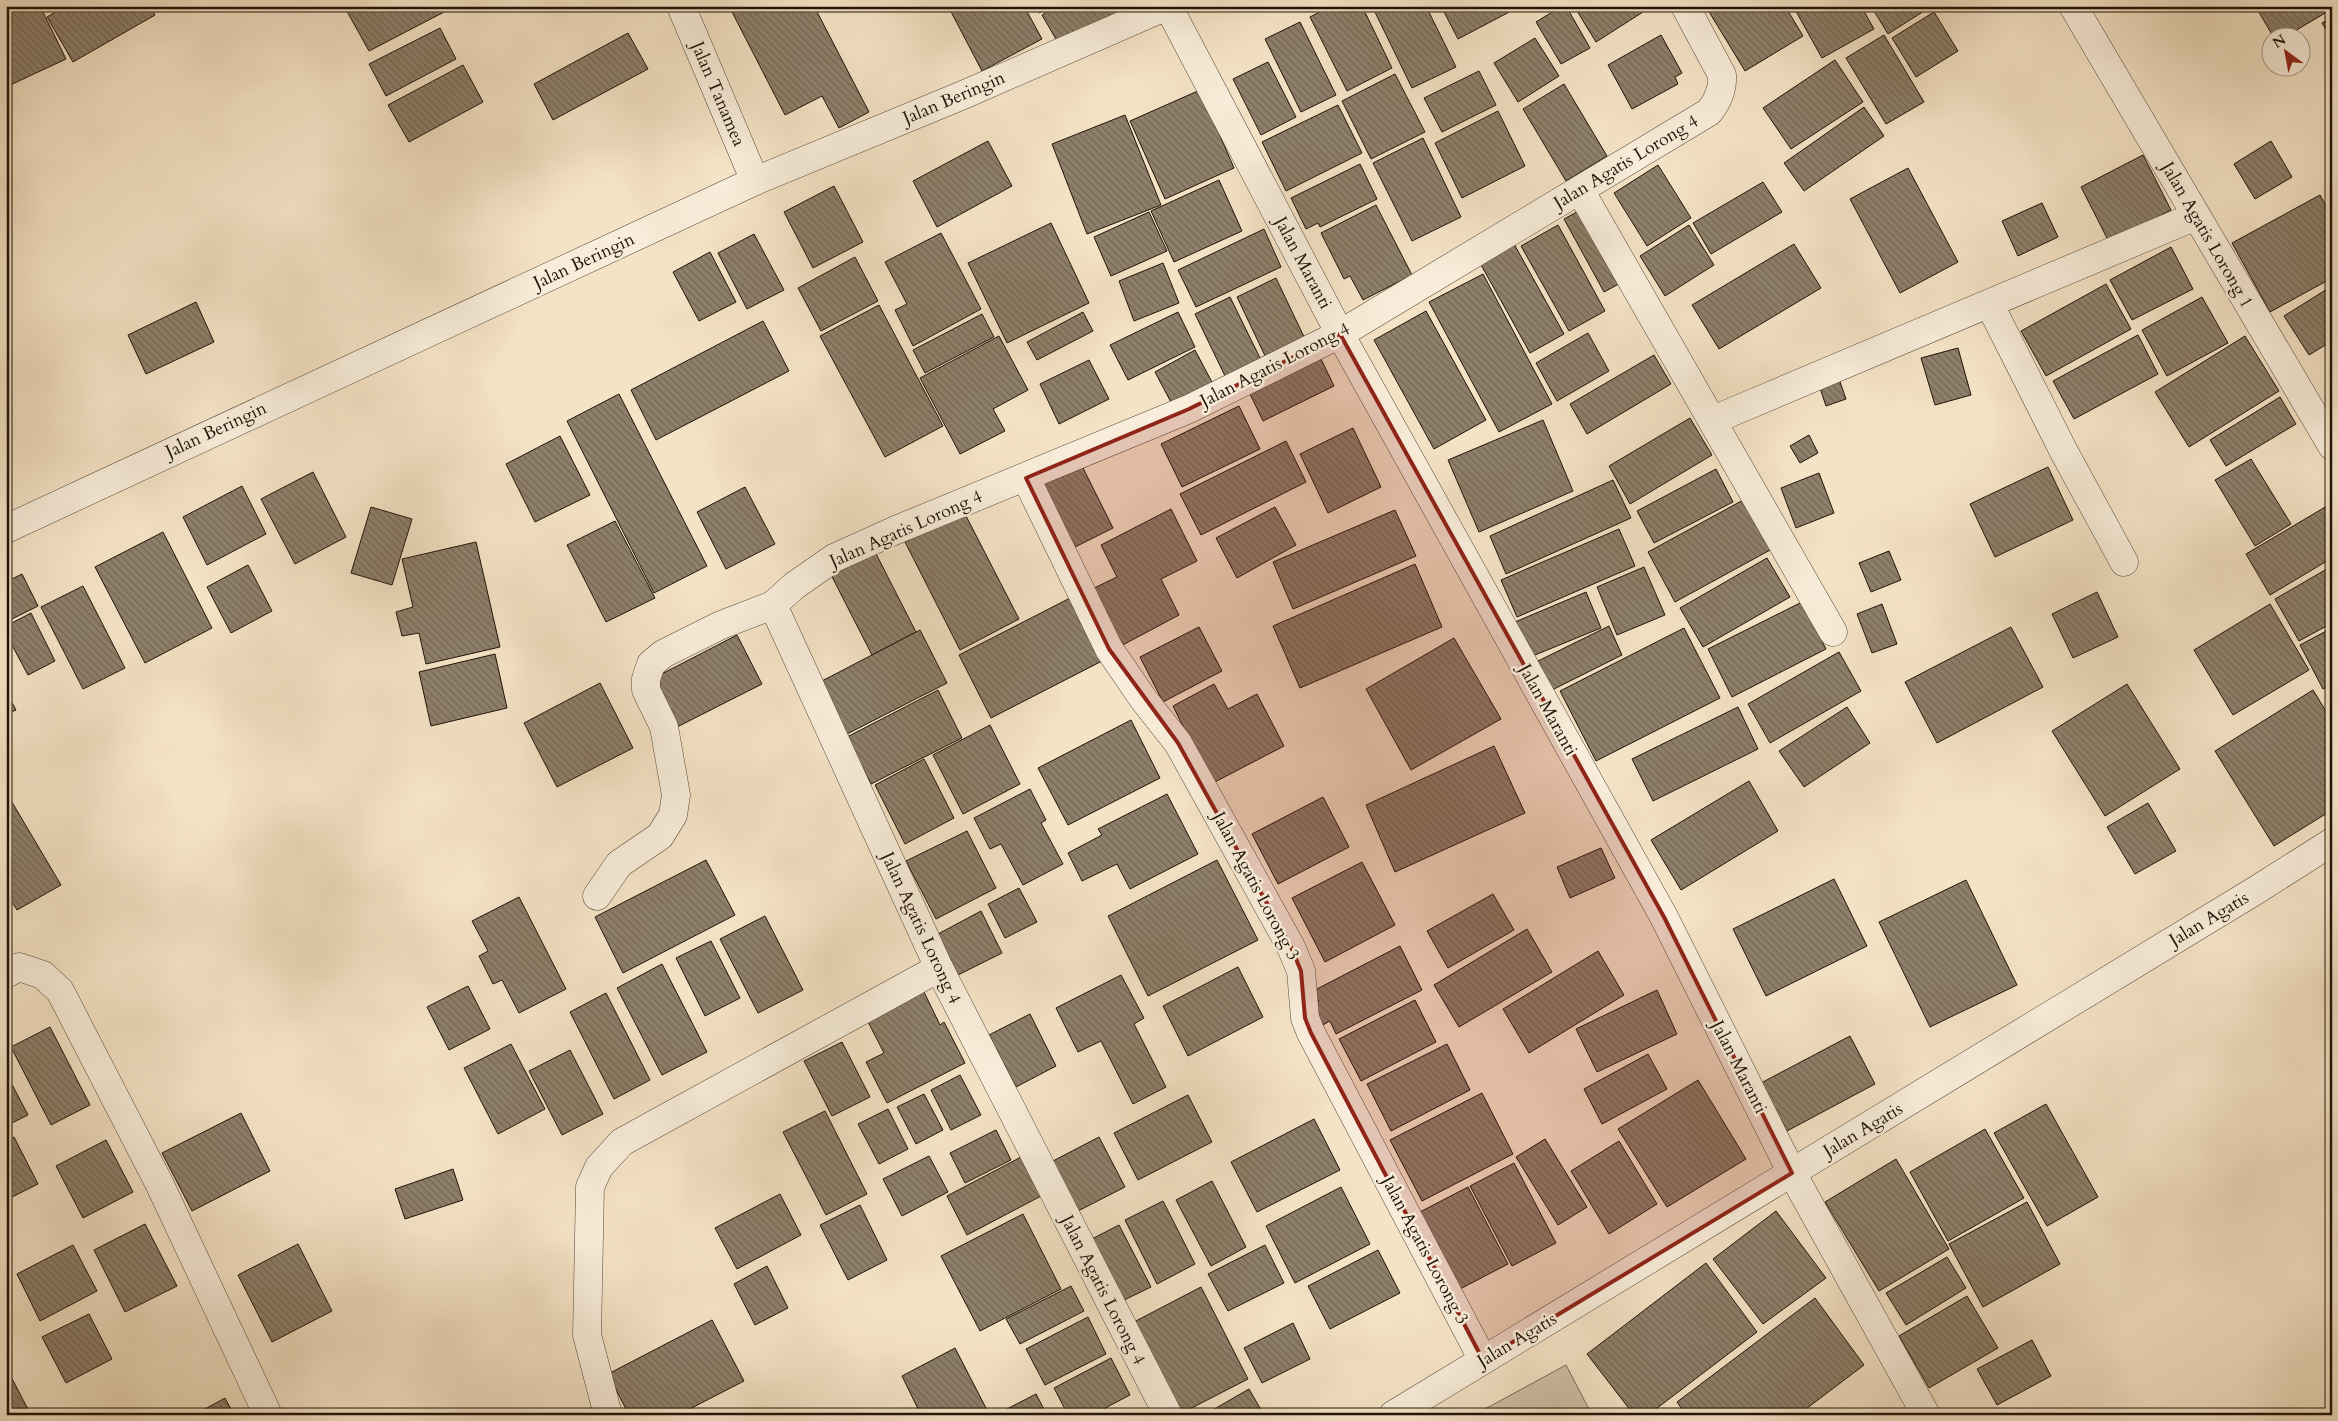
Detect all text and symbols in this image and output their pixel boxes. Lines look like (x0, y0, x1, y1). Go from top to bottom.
north arrow (2260, 28, 2310, 78)
text: N (2269, 30, 2290, 53)
street label: Jalan Tanamea (684, 35, 751, 150)
street label: Jalan Beringin (896, 65, 1010, 132)
street label: Jalan Agatis Lorong 4 (1546, 109, 1703, 217)
street label: Jalan Agatis Lorong 1 (2153, 155, 2259, 313)
street label: Jalan Maranti (1267, 210, 1338, 314)
street label: Jalan Beringin (527, 226, 639, 297)
street label: Jalan Agatis Lorong 4 (1193, 316, 1354, 415)
street label: Jalan Beringin (159, 395, 271, 466)
street label: Jalan Agatis Lorong 4 (823, 484, 986, 575)
street label: Jalan Maranti (1511, 657, 1584, 760)
street label: Jalan Agatis Lorong 3 (1205, 805, 1306, 965)
street label: Jalan Agatis Lorong 4 (874, 845, 967, 1008)
street label: Jalan Agatis (2162, 885, 2253, 954)
street label: Jalan Maranti (1703, 1013, 1773, 1118)
street label: Jalan Agatis (1816, 1096, 1907, 1165)
street label: Jalan Agatis Lorong 3 (1374, 1169, 1475, 1329)
street label: Jalan Agatis Lorong 4 (1053, 1208, 1152, 1369)
street label: Jalan Agatis (1470, 1306, 1561, 1375)

